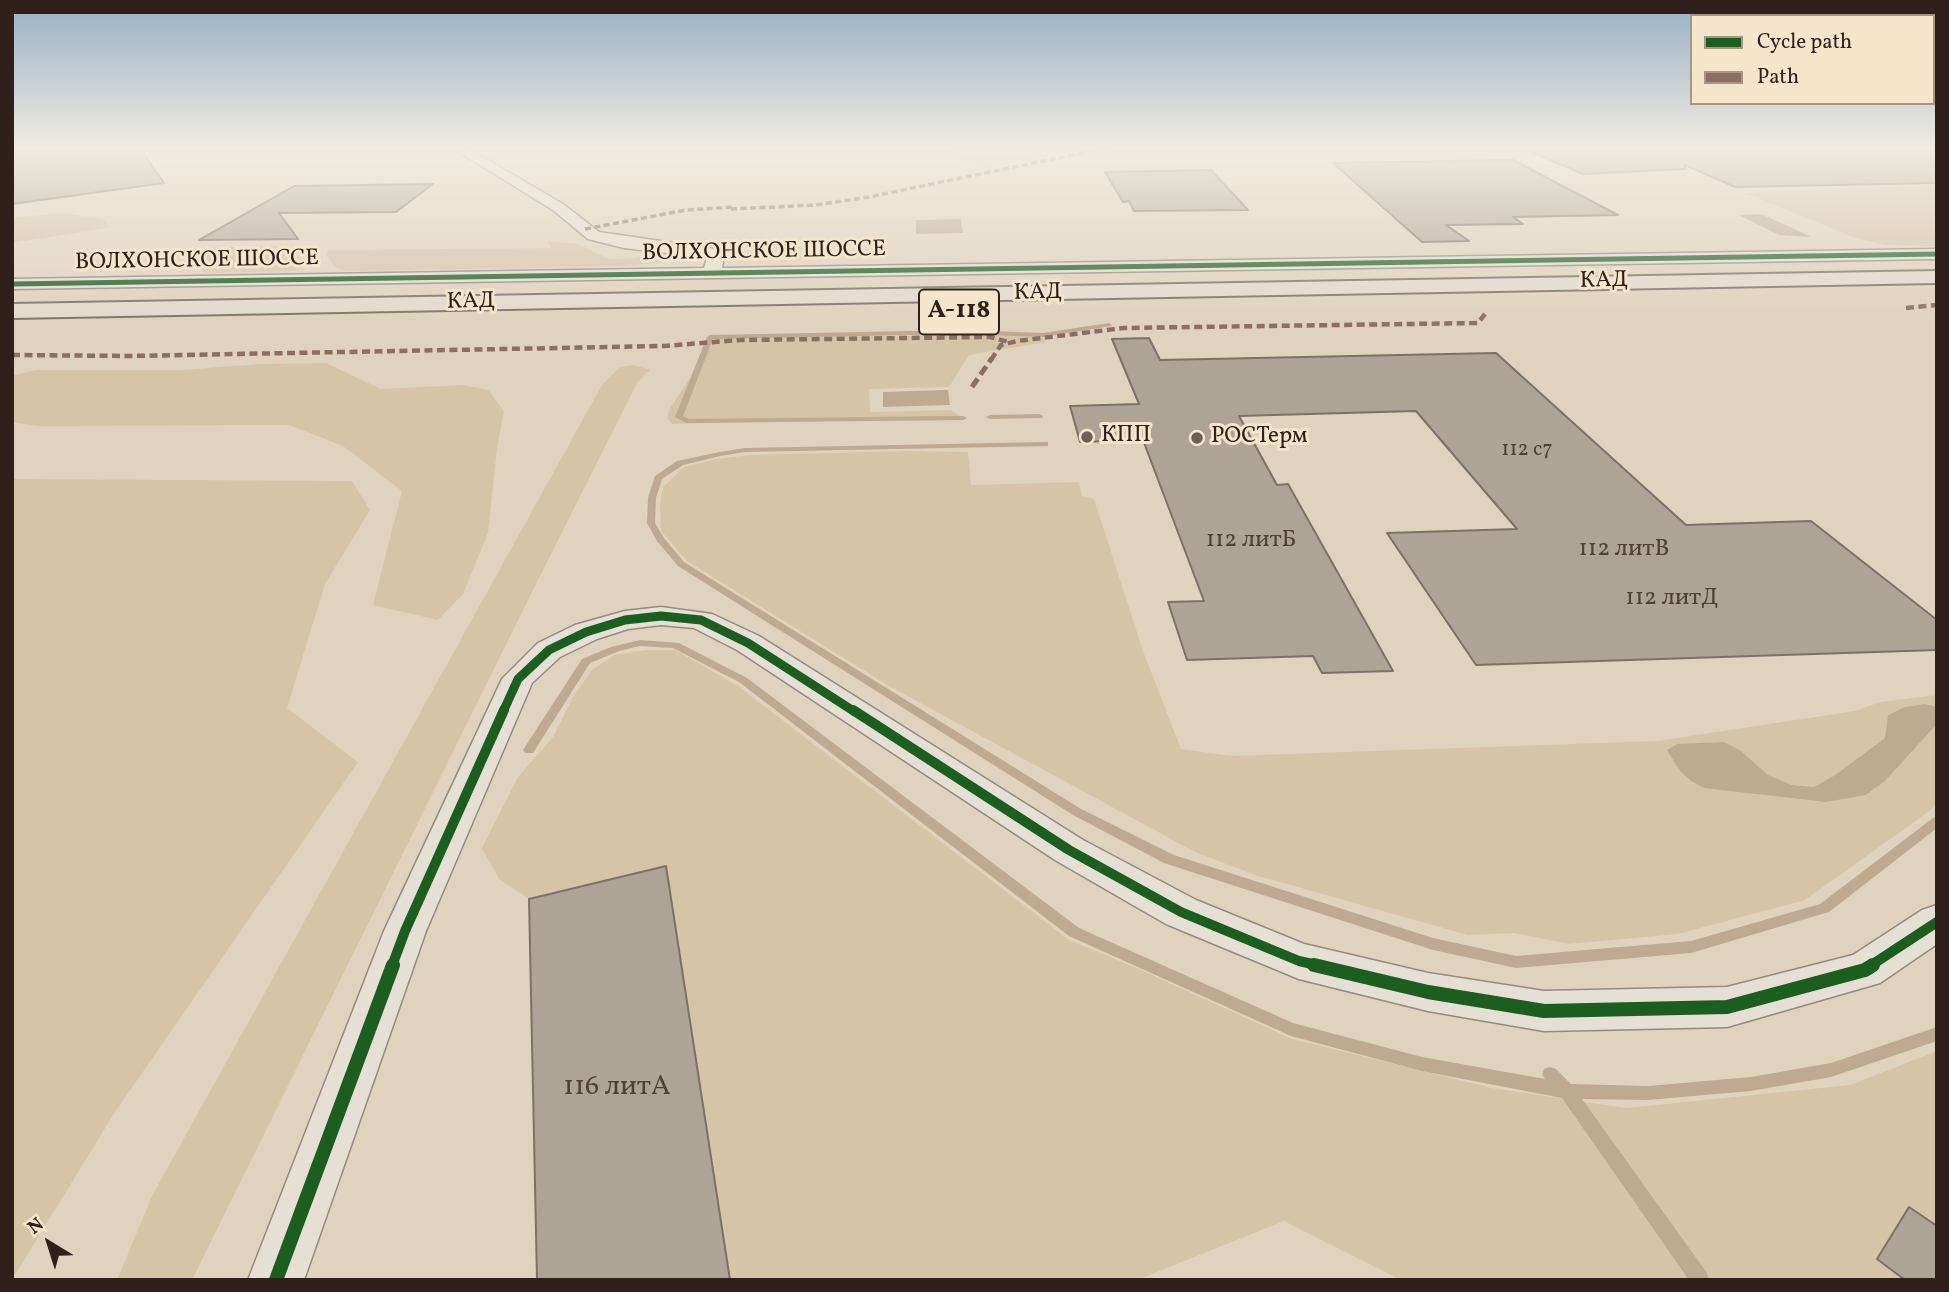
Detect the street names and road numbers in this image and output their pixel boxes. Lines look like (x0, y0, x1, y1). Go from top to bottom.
street label: ВОЛХОНСКОЕ ШОССЕ (642, 237, 886, 269)
street label: ВОЛХОНСКОЕ ШОССЕ (75, 246, 319, 278)
street label: КАД (1580, 268, 1628, 296)
street label: КАД (1014, 280, 1062, 308)
street label: КАД (447, 289, 495, 317)
road number: А-118 (919, 290, 999, 334)

